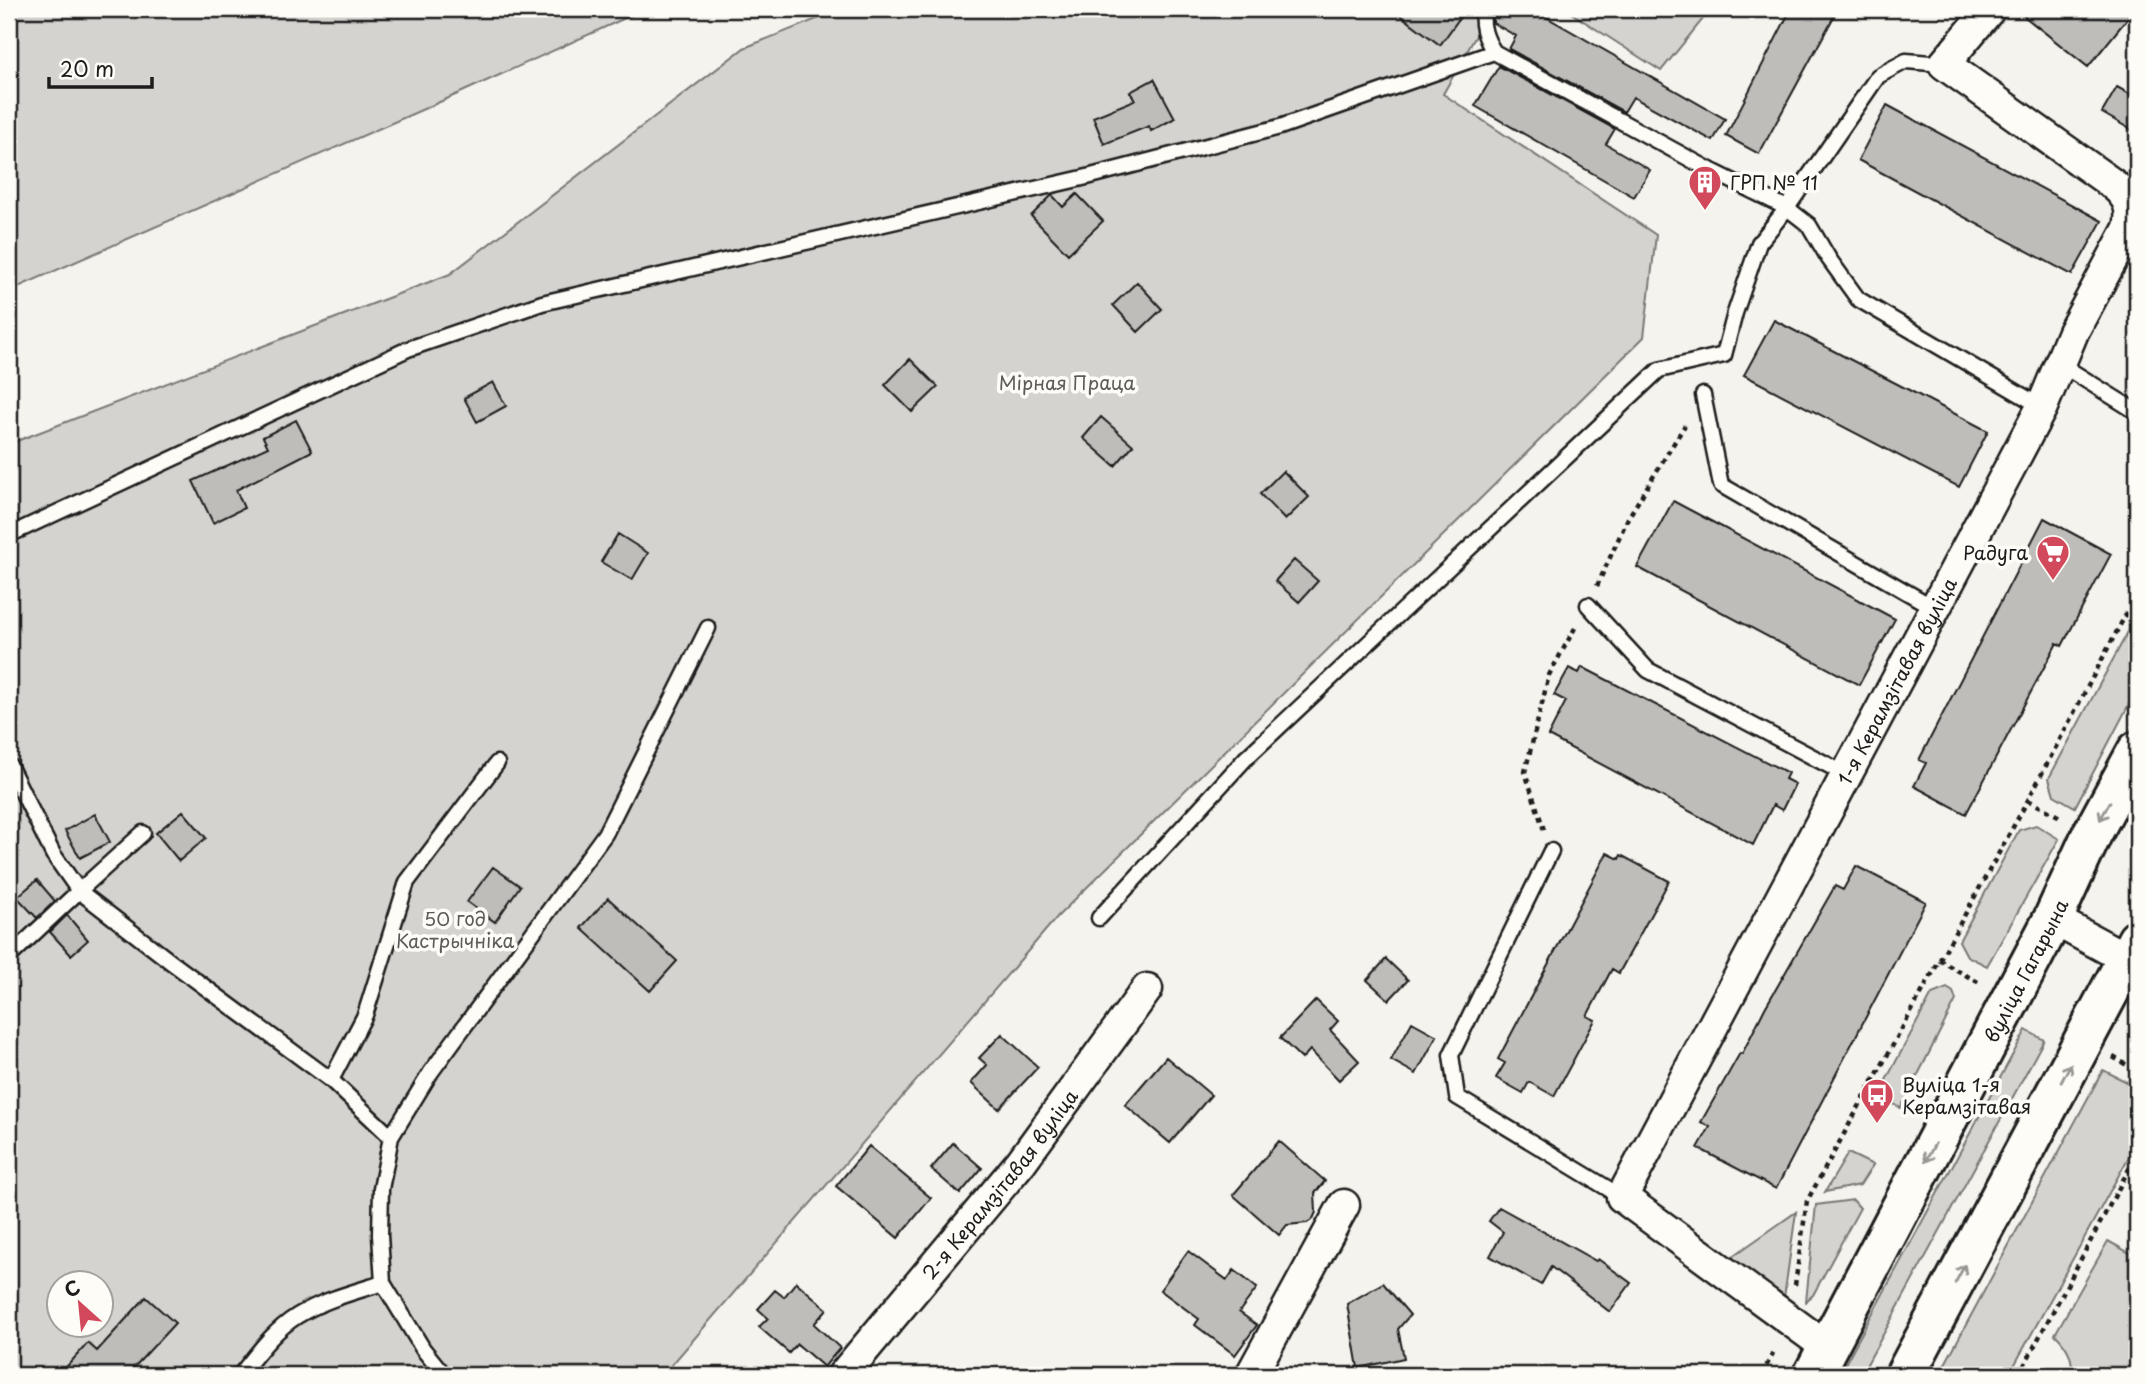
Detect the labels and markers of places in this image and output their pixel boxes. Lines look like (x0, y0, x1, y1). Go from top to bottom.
building icon: ГРП № 11 (1686, 163, 1724, 212)
place label: ГРП № 11 (1730, 168, 1818, 196)
supermarket icon: Радуга (2034, 533, 2072, 582)
place label: Радуга (1963, 538, 2028, 566)
place label: Вуліца 1-я Керамзітавая (1902, 1070, 2031, 1120)
bus stop icon: Вуліца 1-я Керамзітавая (1858, 1076, 1896, 1125)

